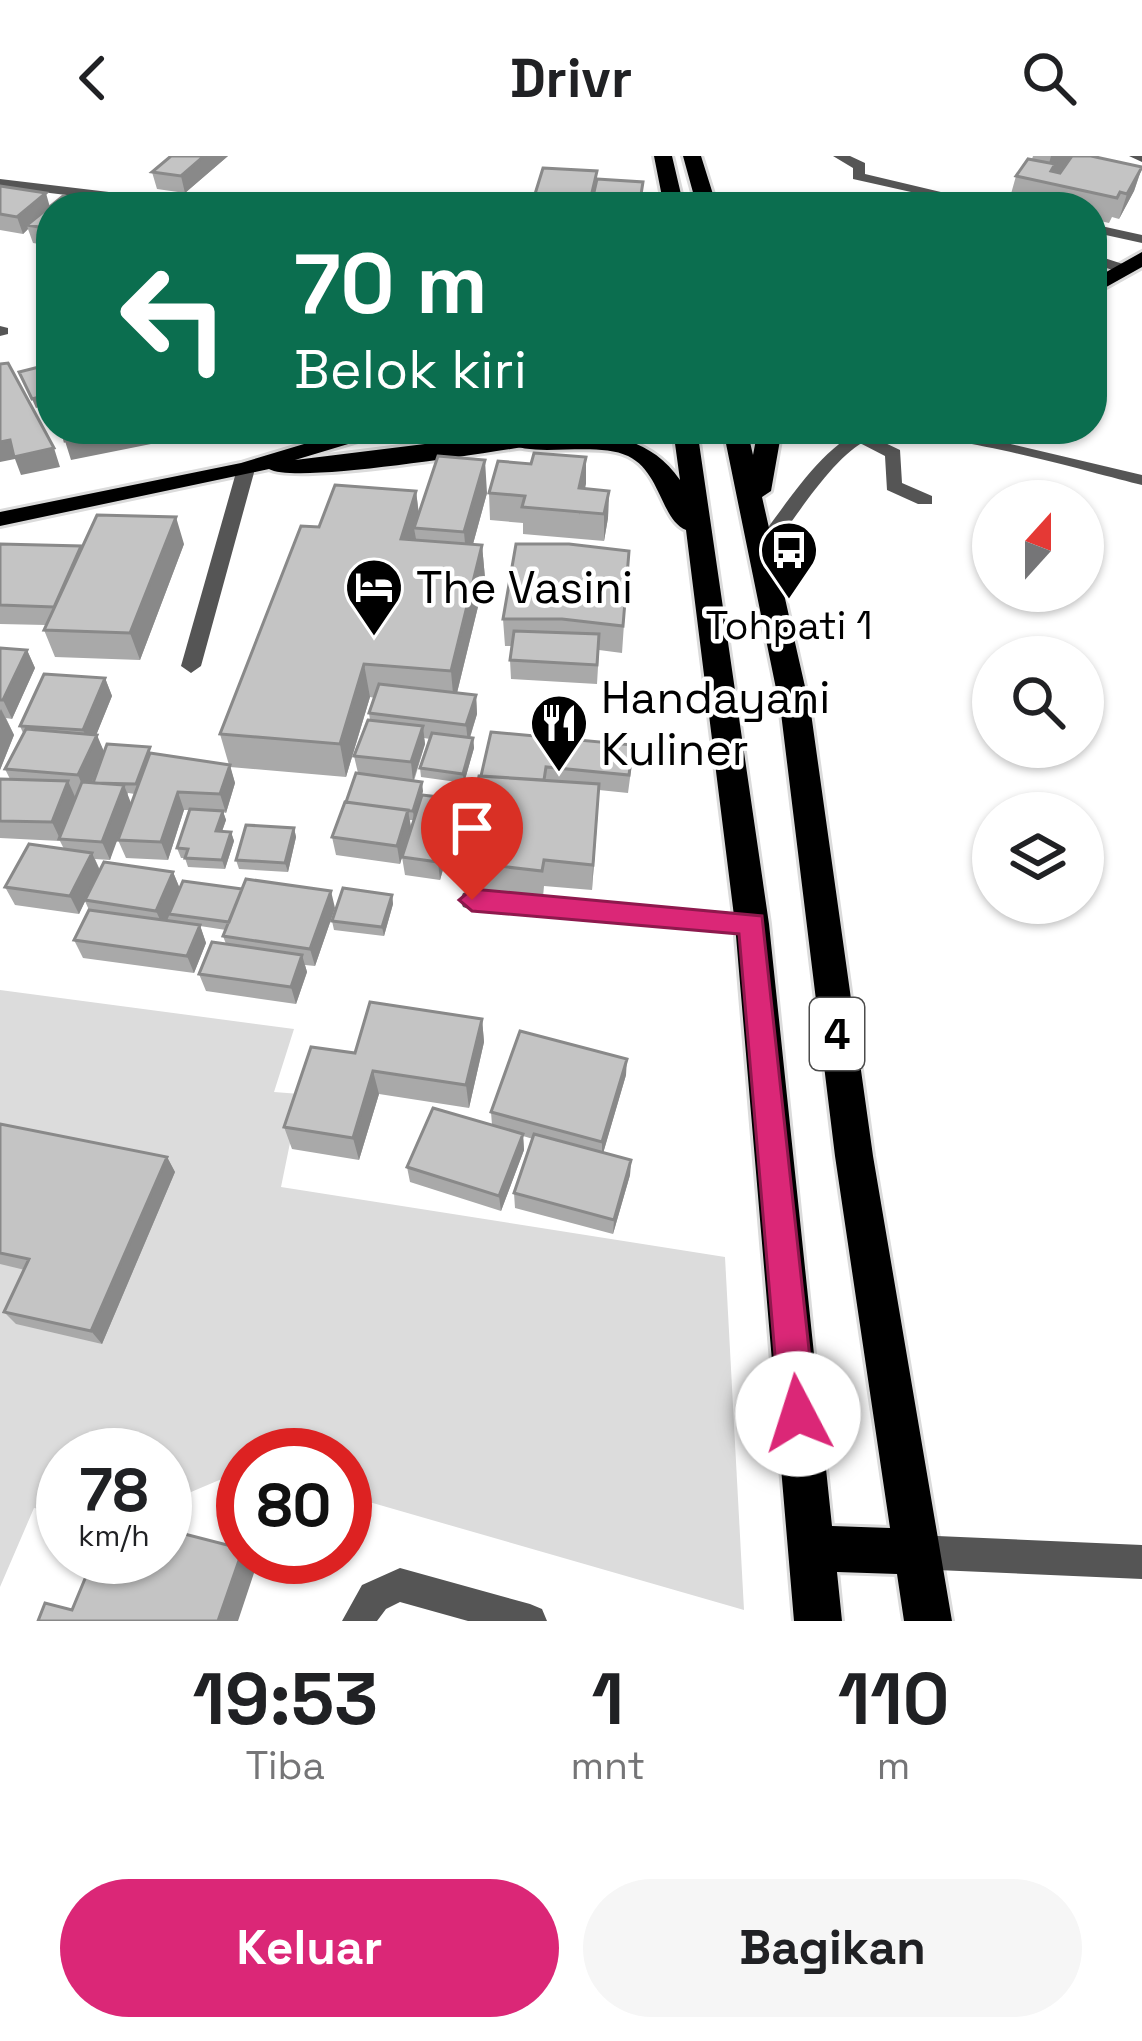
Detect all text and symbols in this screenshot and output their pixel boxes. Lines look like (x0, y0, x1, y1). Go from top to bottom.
text: Drivr (510, 44, 632, 113)
icon: back (60, 45, 126, 111)
icon: search (1016, 45, 1082, 111)
text: 70 m (294, 230, 488, 338)
icon: left (96, 240, 252, 396)
text: Belok kiri (294, 335, 527, 404)
north arrow (972, 480, 1104, 612)
map controls (972, 480, 1104, 924)
bus stop icon: Tohpati 1 (758, 519, 820, 601)
hotel icon: The Vasini (343, 556, 405, 638)
place label: The Vasini (416, 559, 633, 616)
place label: Tohpati 1 (705, 601, 873, 650)
button: search (972, 636, 1104, 768)
place label: Handayani Kuliner (601, 669, 830, 778)
restaurant icon: Handayani Kuliner (528, 692, 590, 774)
pin (421, 777, 523, 900)
button: layers (972, 792, 1104, 924)
icon: arrive (439, 795, 505, 861)
road number: 4 (810, 998, 864, 1070)
position arrow (735, 1351, 861, 1477)
speed limit sign: 80 (216, 1428, 372, 1584)
text: 78 (79, 1452, 149, 1529)
text: km/h (78, 1516, 150, 1555)
text: 19:53 (192, 1653, 378, 1745)
text: 1 (592, 1653, 624, 1745)
text: 110 (838, 1653, 949, 1745)
text: Tiba (245, 1741, 325, 1790)
text: mnt (570, 1741, 645, 1790)
text: m (877, 1741, 910, 1790)
button: Keluar (60, 1879, 559, 2017)
button: Bagikan (583, 1879, 1082, 2017)

